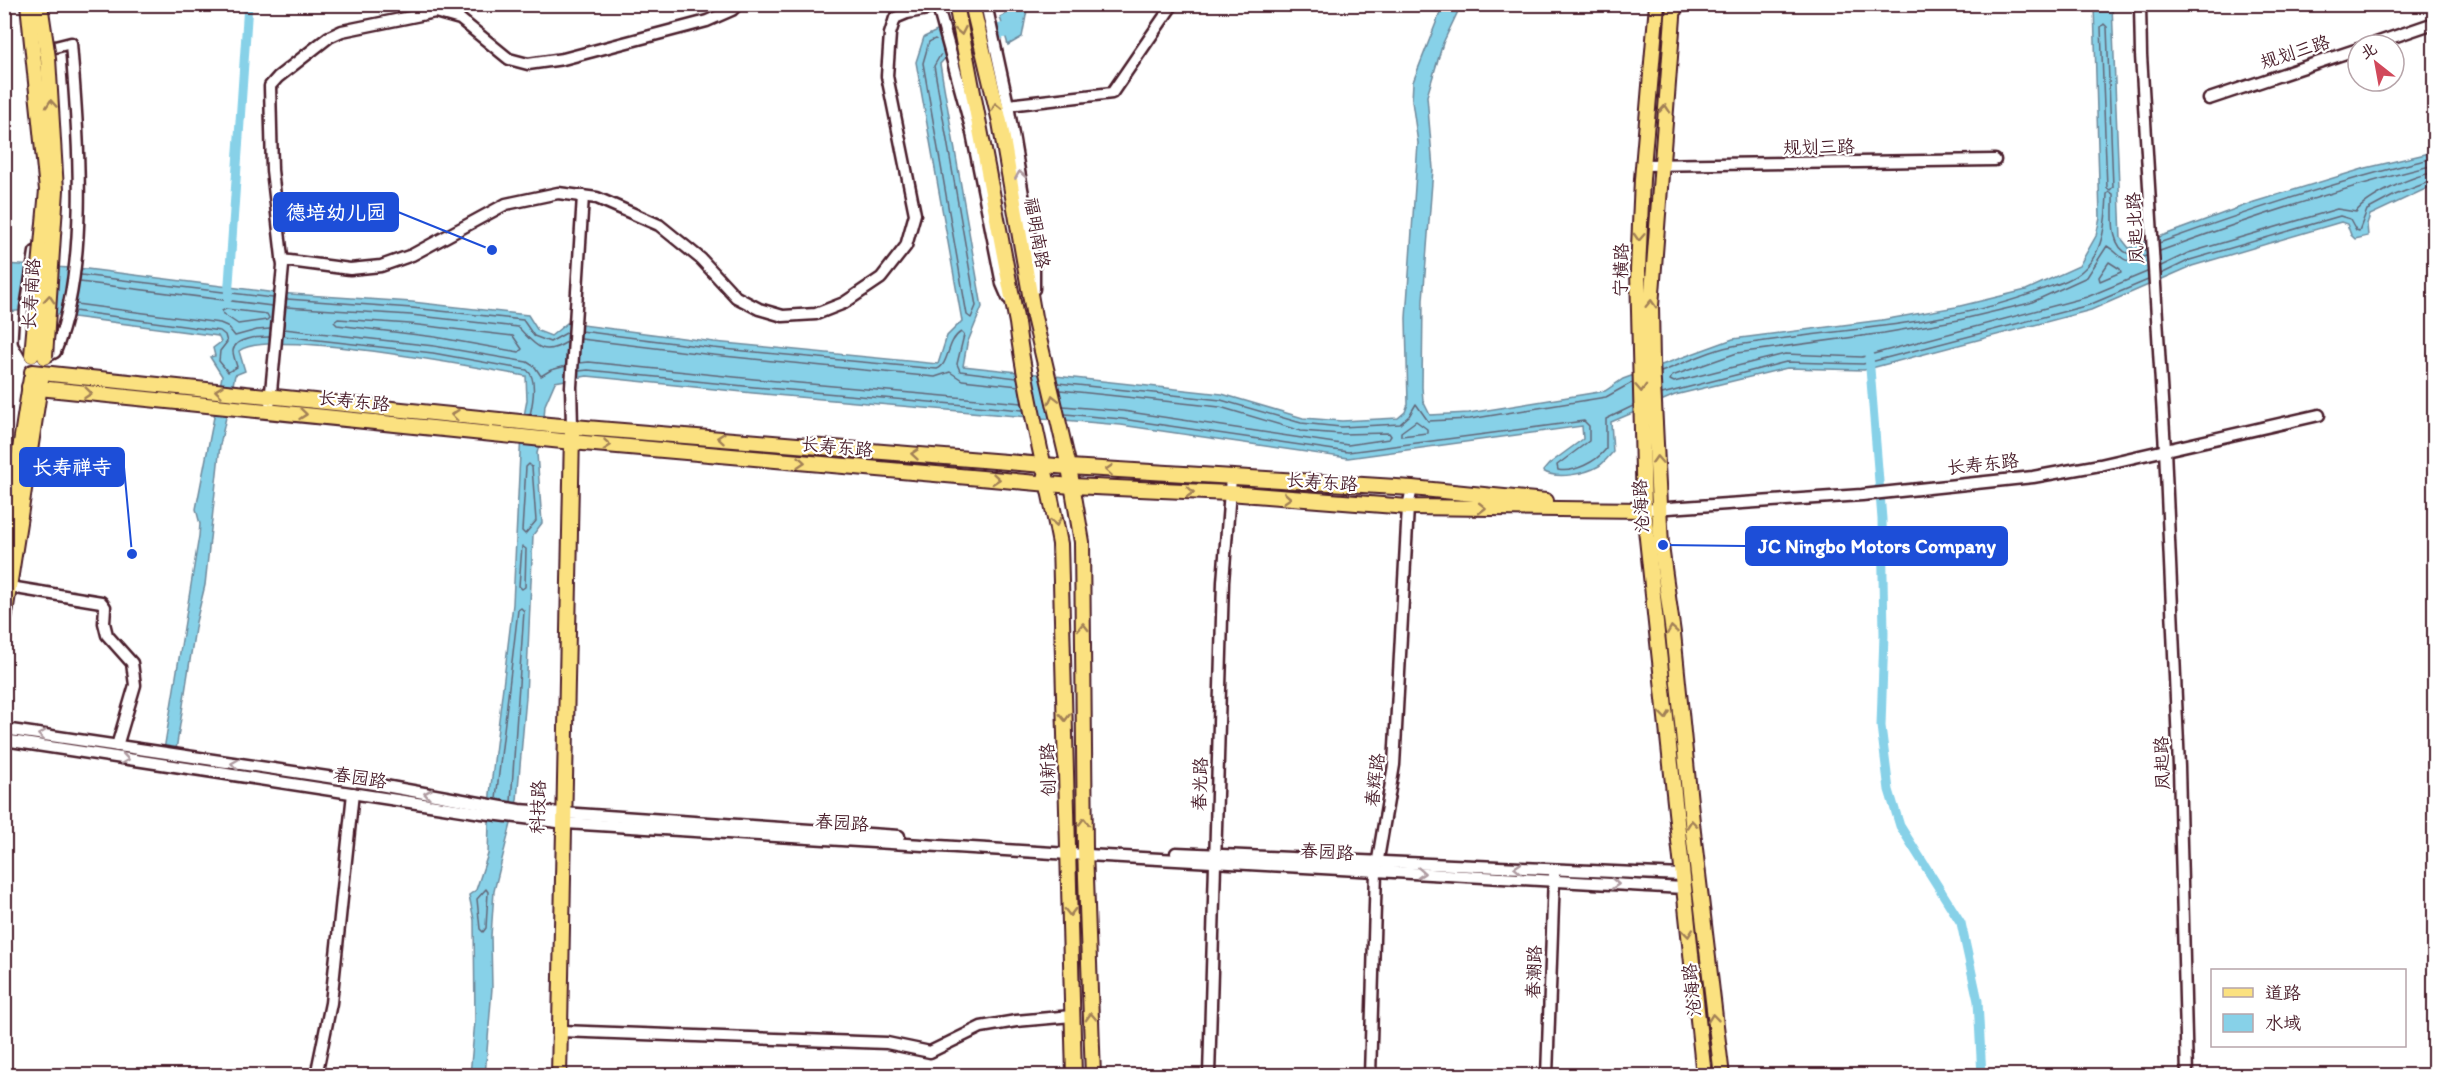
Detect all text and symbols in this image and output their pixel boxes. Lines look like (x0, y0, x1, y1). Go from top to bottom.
one-way arrow (954, 26, 967, 36)
street label: 规划三路 (2257, 30, 2333, 74)
north arrow (2346, 33, 2406, 93)
text: 北 (2357, 38, 2380, 63)
one-way arrow (45, 100, 58, 109)
one-way arrow (991, 102, 1004, 112)
one-way arrow (1659, 105, 1672, 114)
street label: 规划三路 (1783, 135, 1855, 159)
one-way arrow (1014, 170, 1026, 180)
street label: 凤起北路 (2122, 191, 2148, 265)
callout: 德培幼儿园 (274, 193, 398, 231)
street label: 福明南路 (1020, 196, 1054, 270)
text: 德培幼儿园 (286, 200, 386, 224)
one-way arrow (1633, 233, 1646, 242)
street label: 宁横路 (1610, 243, 1632, 297)
street label: 长寿南路 (18, 257, 44, 331)
one-way arrow (42, 295, 55, 304)
one-way arrow (1645, 299, 1658, 308)
one-way arrow (1634, 384, 1647, 393)
one-way arrow (214, 385, 223, 398)
one-way arrow (83, 386, 92, 399)
street label: 长寿东路 (317, 386, 391, 416)
one-way arrow (1048, 395, 1061, 405)
one-way arrow (298, 407, 307, 420)
one-way arrow (450, 409, 459, 422)
one-way arrow (716, 432, 725, 445)
street label: 长寿东路 (800, 433, 874, 461)
one-way arrow (603, 438, 612, 451)
callout: 长寿禅寺 (20, 448, 124, 486)
one-way arrow (911, 448, 920, 461)
street label: 长寿东路 (1946, 449, 2020, 479)
text: 长寿禅寺 (32, 455, 112, 479)
one-way arrow (797, 455, 806, 468)
one-way arrow (1650, 456, 1663, 465)
one-way arrow (1105, 463, 1114, 476)
street label: 长寿东路 (1285, 469, 1359, 495)
one-way arrow (991, 472, 1000, 485)
street label: 沧海路 (1629, 478, 1653, 534)
one-way arrow (1186, 485, 1195, 498)
one-way arrow (1283, 491, 1292, 504)
one-way arrow (1477, 502, 1486, 514)
one-way arrow (1049, 517, 1062, 527)
callout: JC Ningbo Motors Company (1746, 527, 2007, 565)
text: JC Ningbo Motors Company (1757, 534, 1997, 559)
one-way arrow (1077, 623, 1089, 632)
one-way arrow (1667, 625, 1679, 634)
one-way arrow (1658, 710, 1671, 719)
one-way arrow (1058, 712, 1071, 721)
one-way arrow (38, 729, 47, 741)
street label: 凤起路 (2150, 736, 2174, 790)
street label: 创新路 (1036, 743, 1060, 797)
one-way arrow (120, 752, 129, 764)
street label: 春辉路 (1361, 752, 1389, 808)
street label: 春光路 (1188, 757, 1212, 811)
one-way arrow (230, 758, 240, 770)
street label: 春园路 (332, 763, 388, 793)
street label: 科技路 (526, 780, 550, 834)
one-way arrow (423, 788, 433, 801)
street label: 春园路 (814, 810, 870, 836)
one-way arrow (1078, 818, 1090, 827)
one-way arrow (1686, 819, 1699, 828)
street label: 春园路 (1299, 840, 1355, 864)
one-way arrow (1514, 861, 1523, 874)
one-way arrow (1416, 867, 1425, 880)
one-way arrow (1611, 878, 1620, 891)
one-way arrow (1063, 907, 1076, 916)
one-way arrow (1681, 929, 1694, 938)
street label: 春潮路 (1522, 945, 1546, 999)
street label: 沧海路 (1678, 962, 1706, 1018)
legend (2211, 969, 2406, 1047)
text: 道路 (2265, 982, 2301, 1004)
text: 水域 (2265, 1012, 2301, 1034)
one-way arrow (1084, 1013, 1097, 1022)
one-way arrow (1707, 1013, 1720, 1022)

